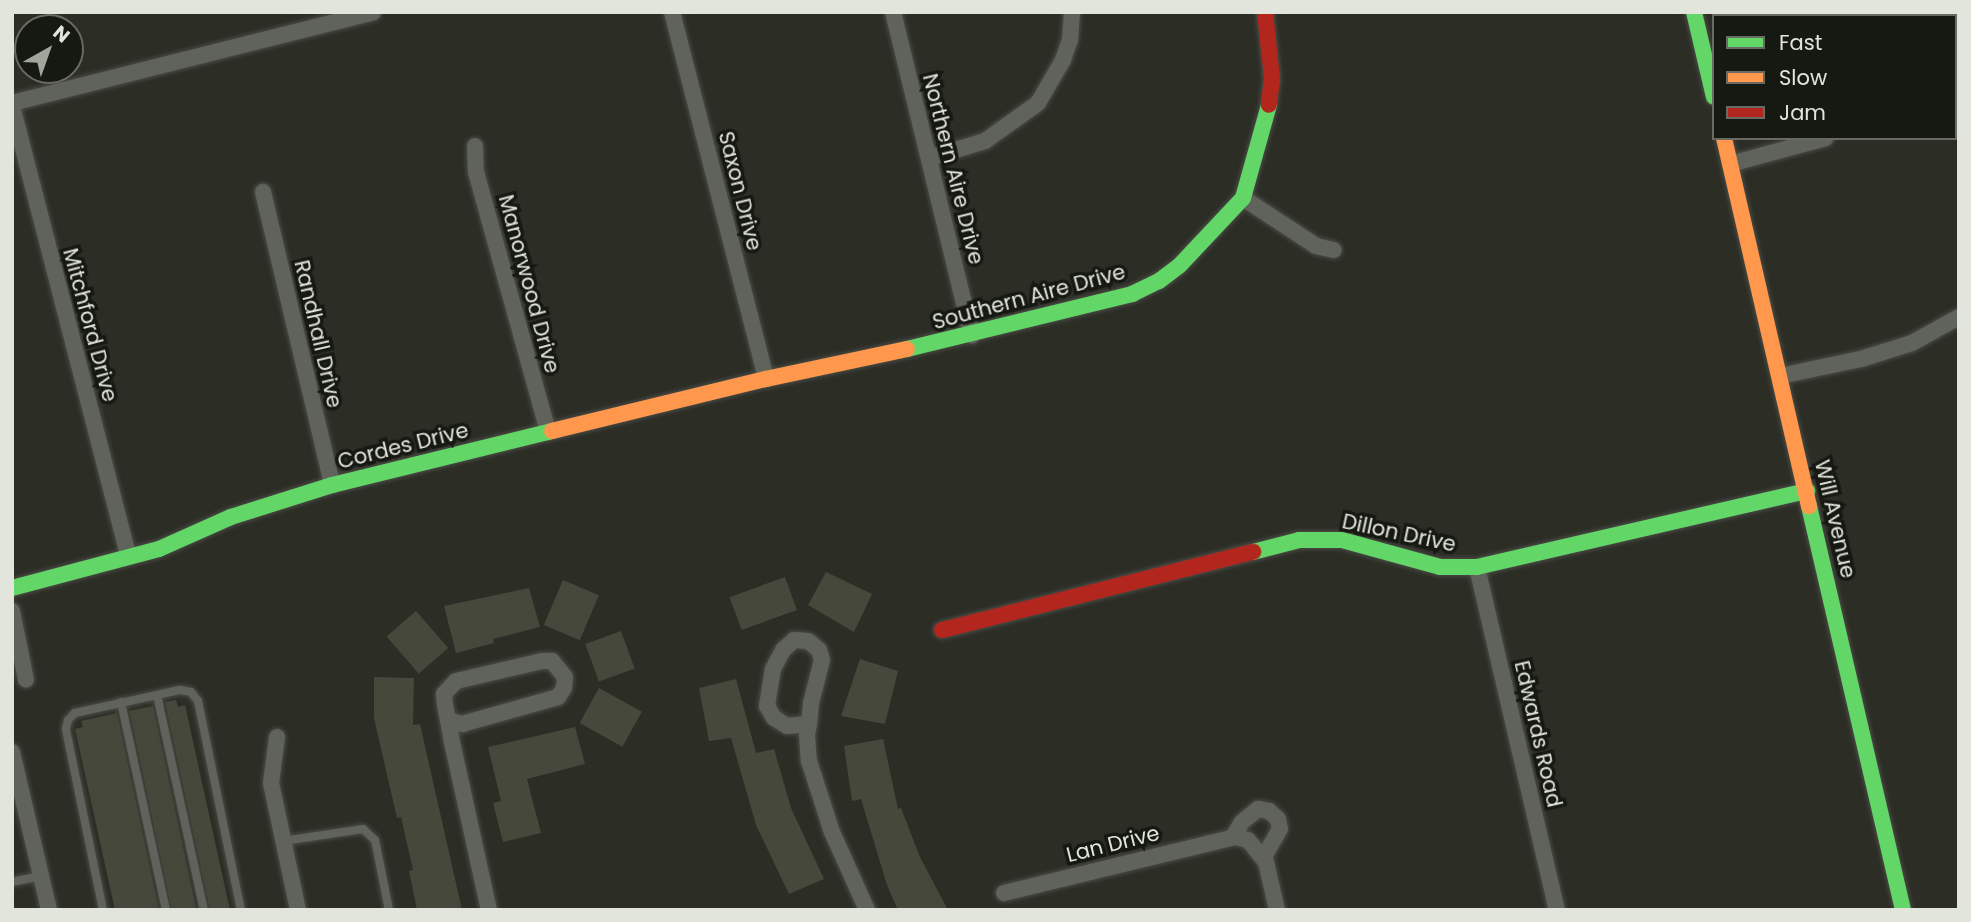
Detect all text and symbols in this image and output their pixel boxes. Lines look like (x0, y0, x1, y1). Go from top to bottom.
north arrow (14, 14, 84, 84)
legend (1712, 14, 1957, 140)
text: N (47, 19, 76, 49)
text: Fast (1779, 28, 1822, 57)
text: Slow (1779, 63, 1827, 92)
street label: Northern Aire Drive (917, 71, 989, 267)
text: Jam (1779, 98, 1826, 127)
street label: Saxon Drive (713, 129, 767, 253)
street label: Manorwood Drive (493, 192, 565, 376)
street label: Mitchford Drive (57, 246, 123, 404)
street label: Randhall Drive (289, 258, 347, 410)
street label: Southern Aire Drive (930, 259, 1128, 335)
street label: Cordes Drive (335, 418, 471, 474)
street label: Will Avenue (1809, 457, 1861, 581)
street label: Dillon Drive (1340, 509, 1458, 557)
street label: Edwards Road (1509, 658, 1567, 810)
street label: Lan Drive (1064, 820, 1162, 868)

